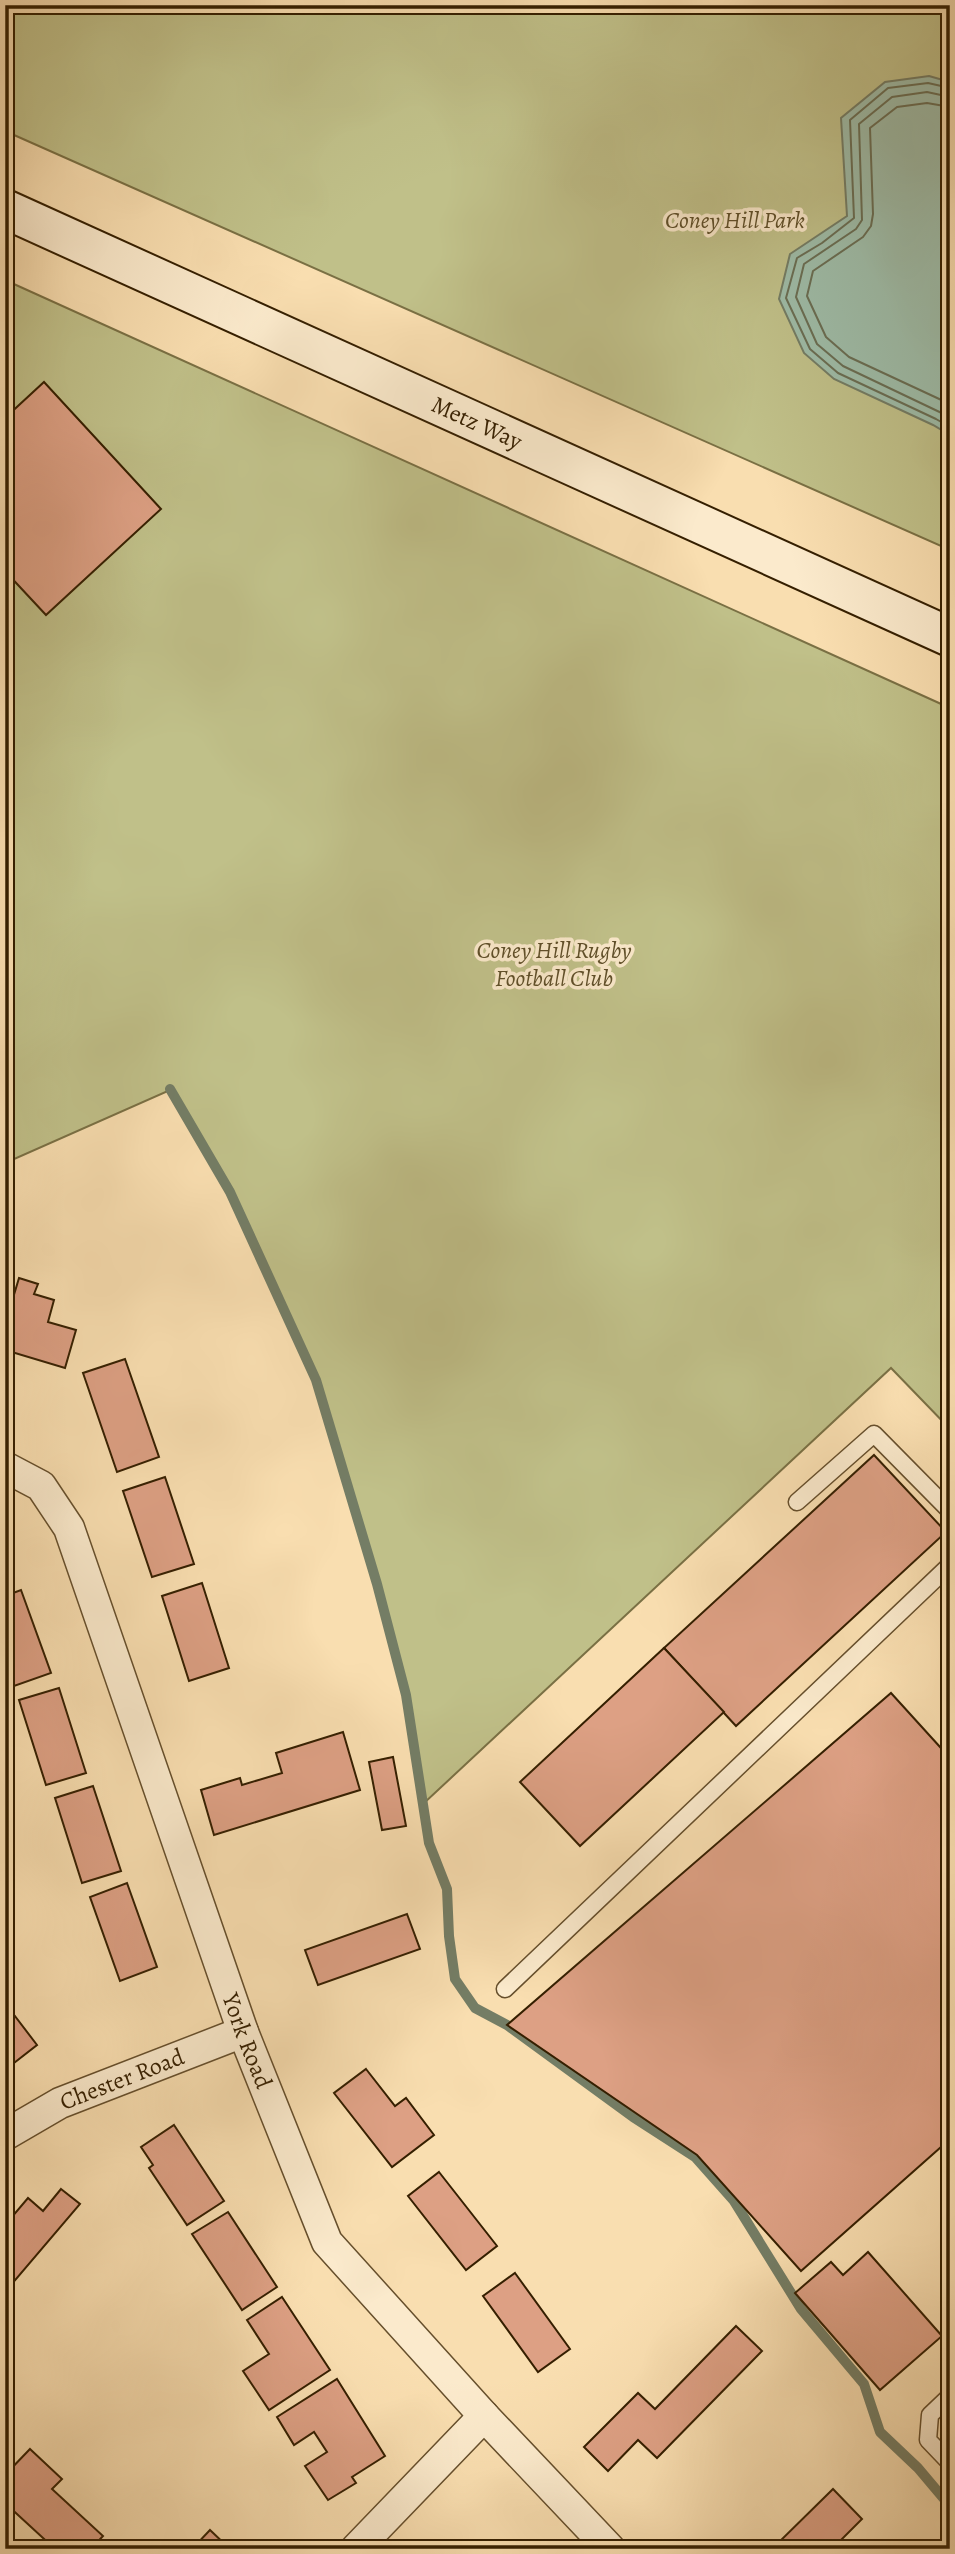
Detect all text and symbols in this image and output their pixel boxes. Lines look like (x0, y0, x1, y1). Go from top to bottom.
park label: Coney Hill Park (665, 204, 805, 236)
street label: Metz Way (426, 388, 528, 457)
park label: Coney Hill Rugby Football Club (477, 934, 632, 994)
street label: York Road (214, 1988, 280, 2093)
street label: Chester Road (55, 2040, 189, 2118)

